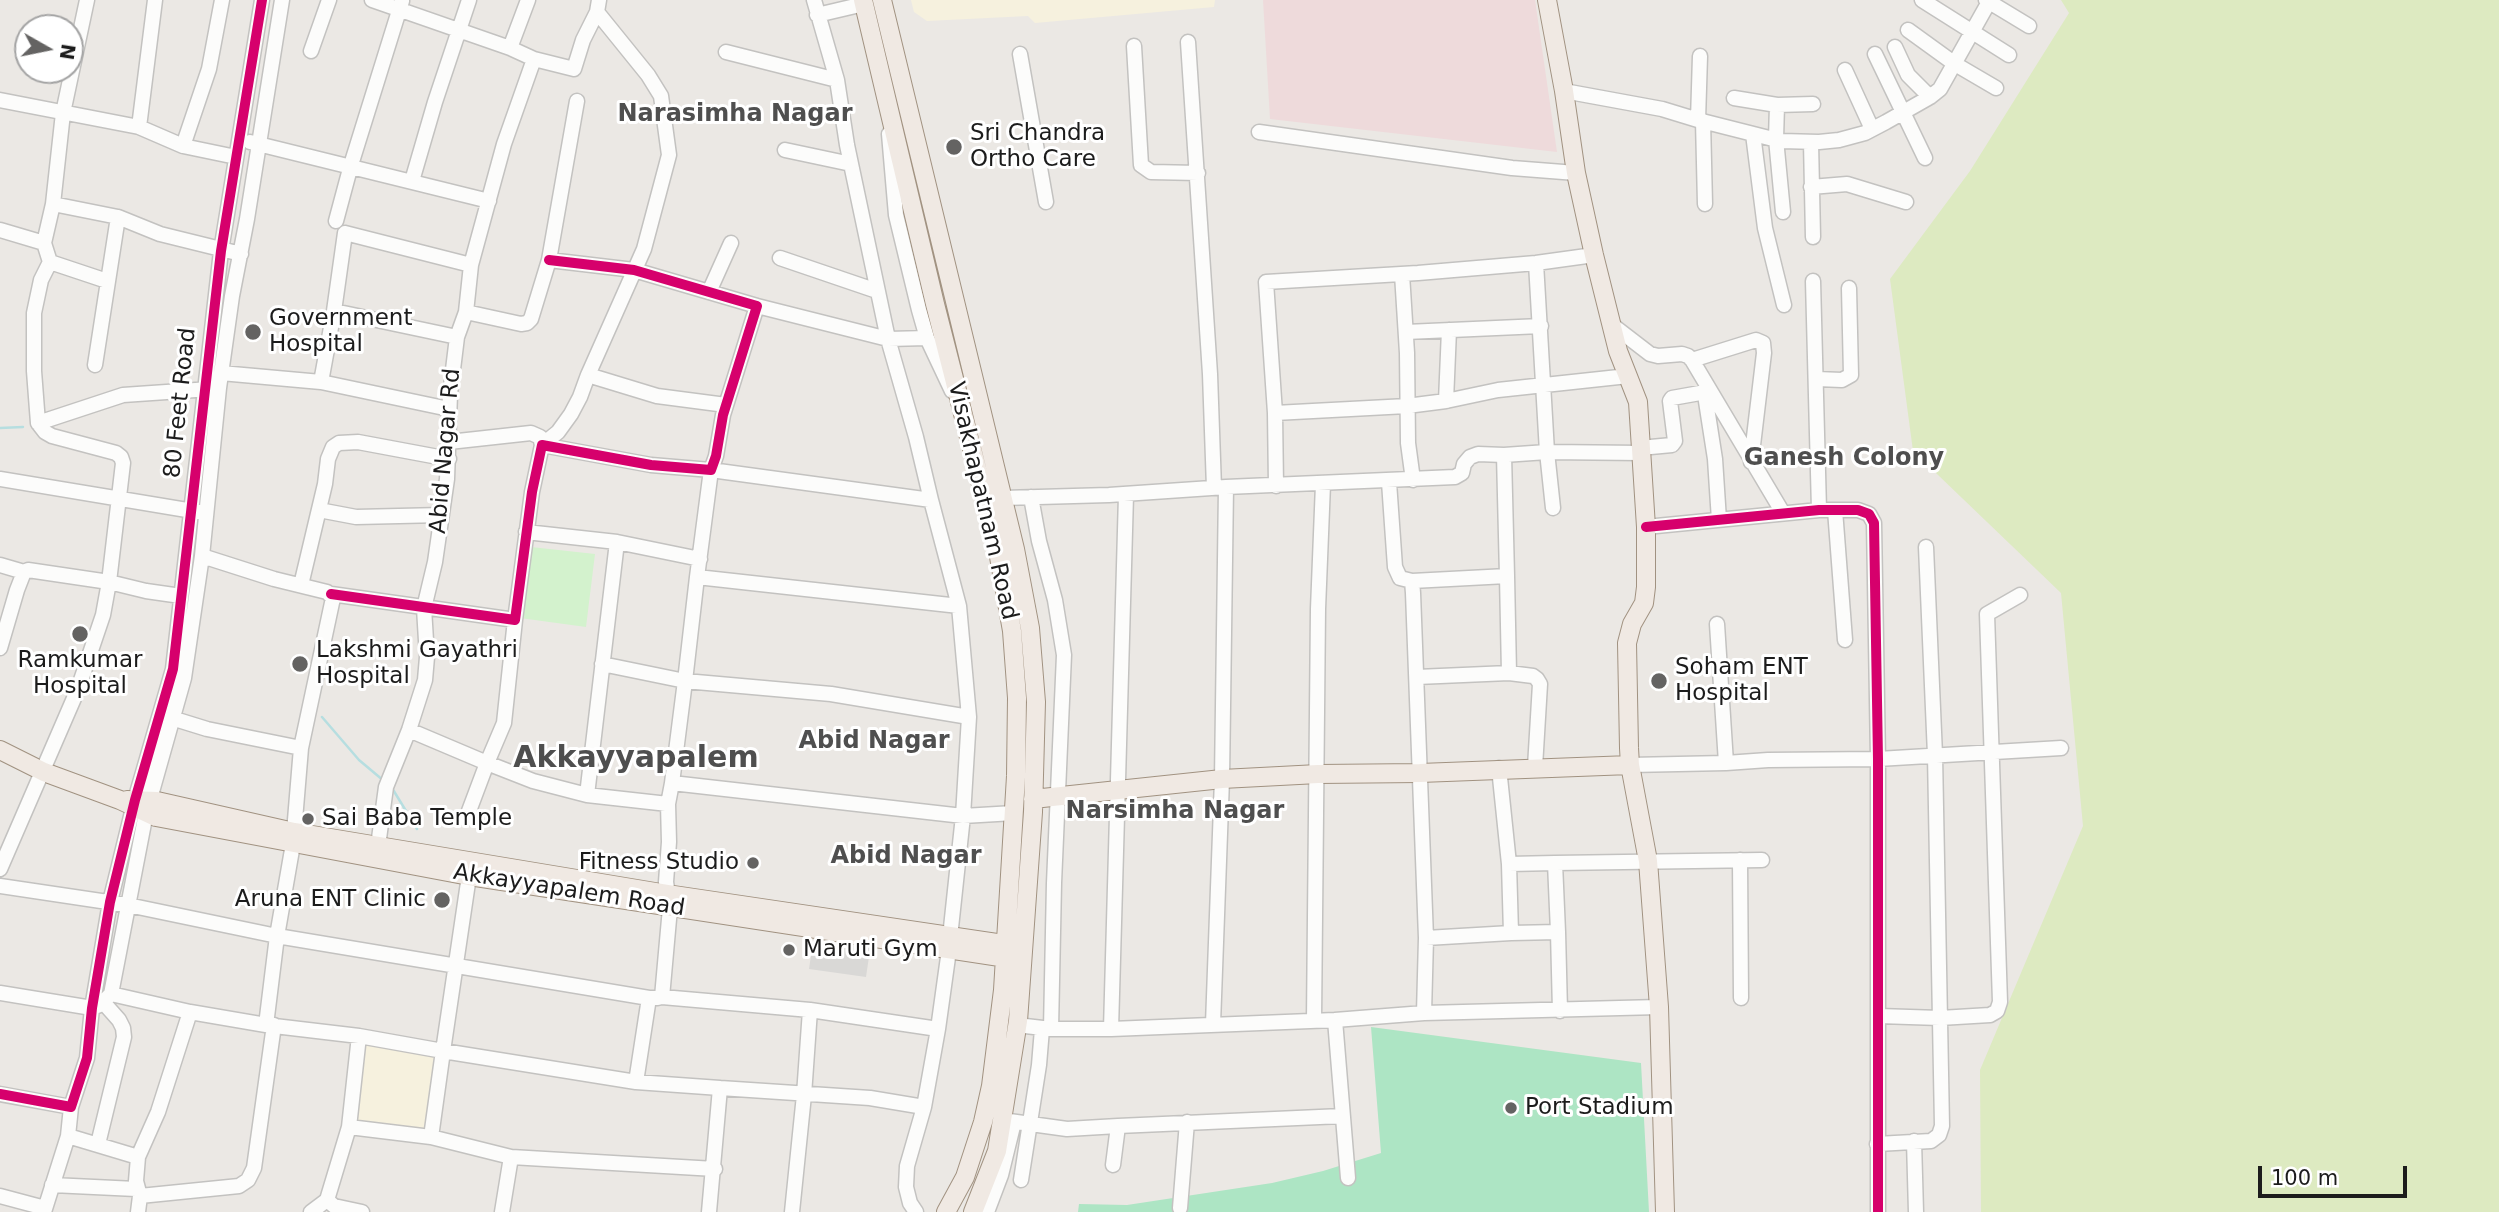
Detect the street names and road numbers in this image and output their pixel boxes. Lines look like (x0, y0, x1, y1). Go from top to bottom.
street label: 80 Feet Road (159, 327, 203, 479)
street label: Abid Nagar Rd (425, 367, 467, 535)
street label: Visakhapatnam Road (941, 379, 1023, 623)
street label: Akkayyapalem Road (451, 859, 687, 923)

